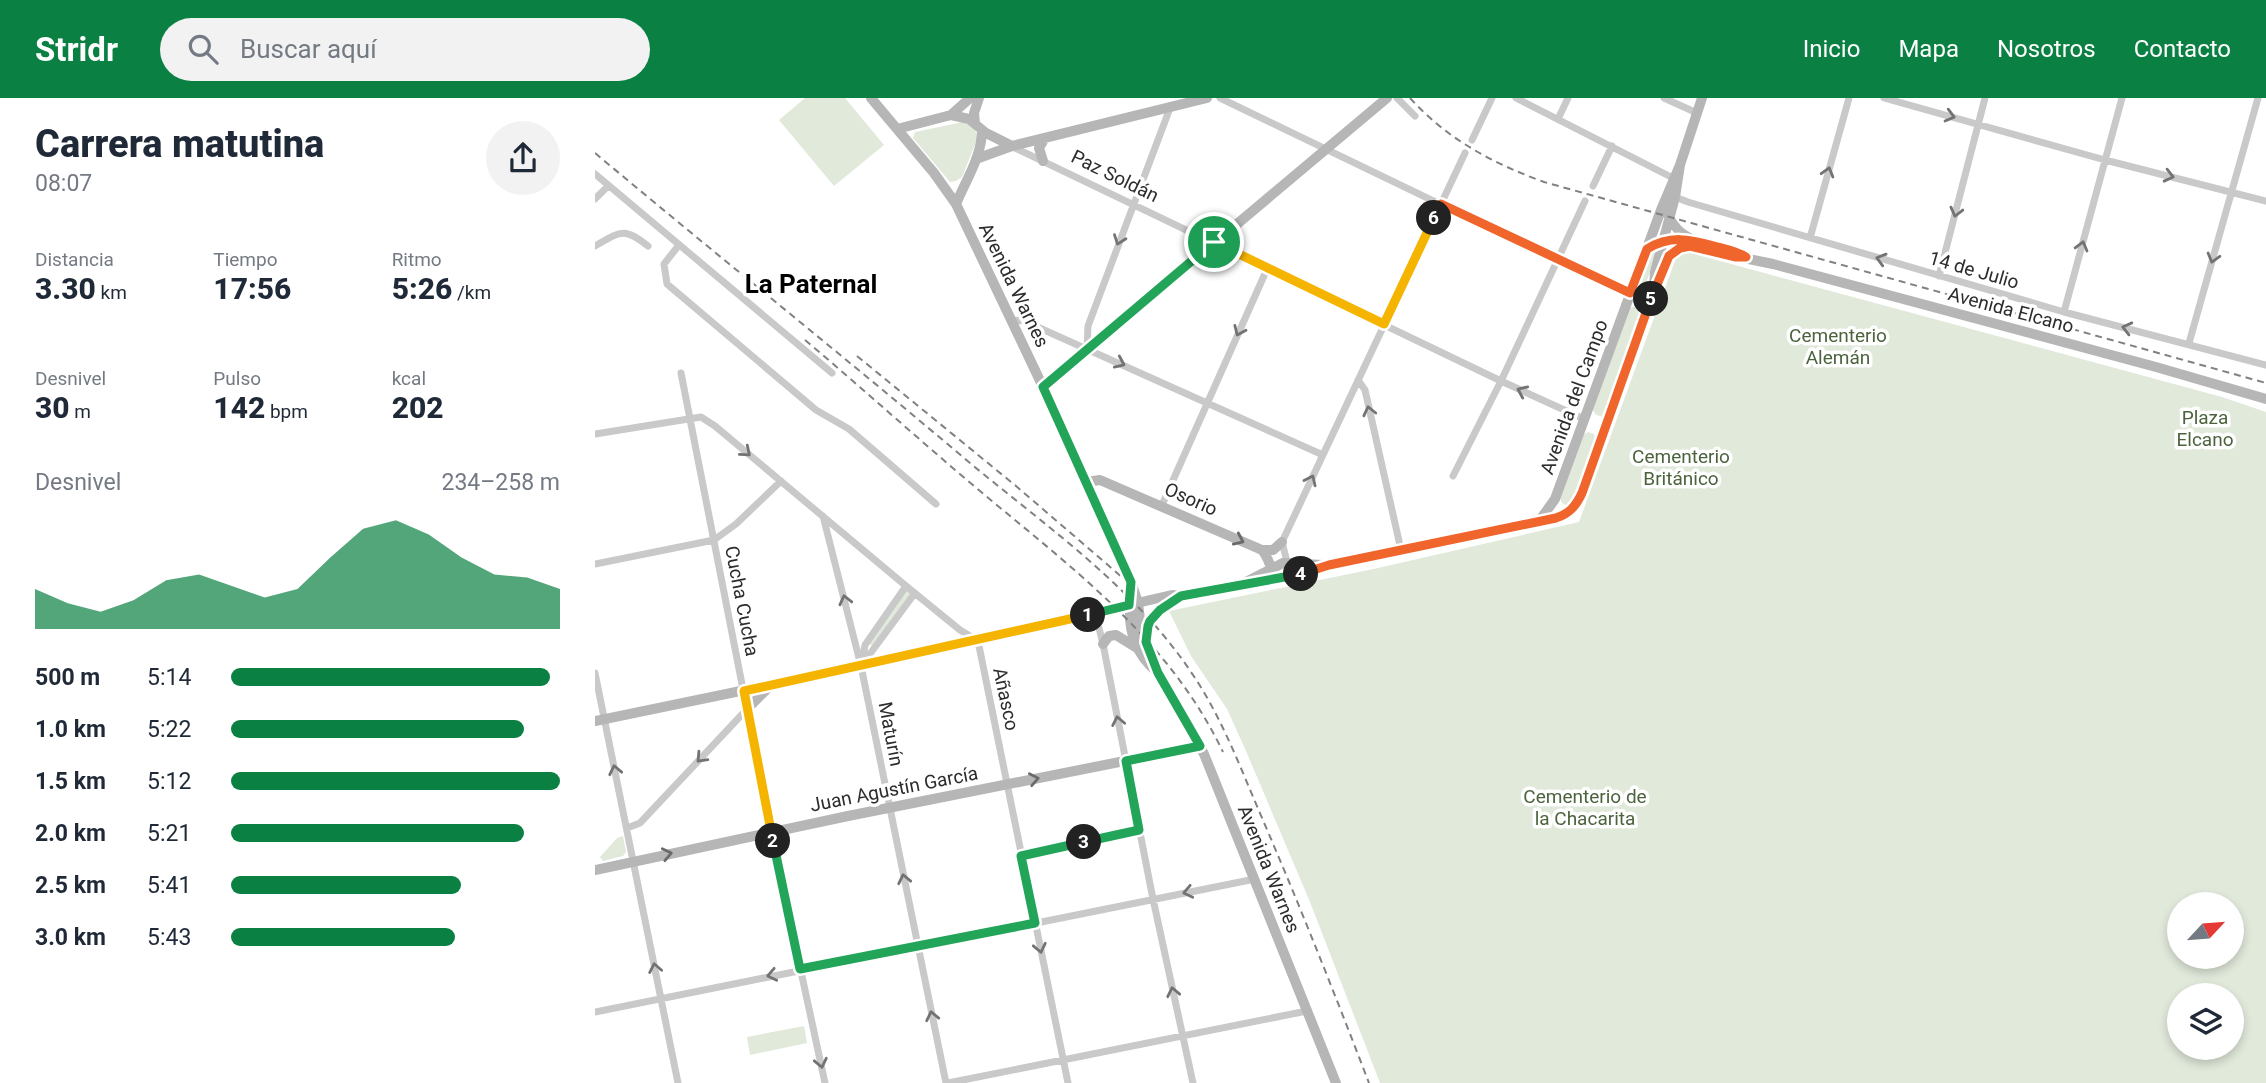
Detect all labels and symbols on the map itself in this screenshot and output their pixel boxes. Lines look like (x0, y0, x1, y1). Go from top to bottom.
one-way arrow (1944, 108, 1956, 122)
street label: Paz Soldán (1067, 145, 1163, 207)
one-way arrow (1820, 167, 1835, 179)
one-way arrow (2163, 168, 2175, 182)
pin: 6 (1417, 200, 1451, 236)
one-way arrow (1950, 205, 1964, 217)
pin (1184, 212, 1244, 272)
street label: Avenida Warnes (974, 219, 1054, 351)
one-way arrow (1113, 234, 1127, 246)
one-way arrow (2074, 241, 2088, 253)
street label: 14 de Julio (1926, 246, 2022, 294)
one-way arrow (2207, 252, 2221, 264)
one-way arrow (1875, 253, 1887, 267)
district label: La Paternal (745, 269, 877, 299)
pin: 5 (1633, 282, 1669, 316)
street label: Avenida Elcano (1946, 282, 2076, 338)
street label: Avenida del Campo (1535, 316, 1613, 478)
one-way arrow (2121, 322, 2133, 336)
one-way arrow (1233, 324, 1247, 337)
park label: Cementerio Alemán (1789, 324, 1887, 369)
one-way arrow (1112, 355, 1125, 369)
one-way arrow (1517, 385, 1529, 399)
one-way arrow (1363, 405, 1378, 417)
park label: Plaza Elcano (2176, 406, 2234, 451)
one-way arrow (737, 444, 750, 456)
park label: Cementerio Británico (1632, 445, 1730, 490)
one-way arrow (1303, 475, 1317, 488)
street label: Osorio (1161, 477, 1221, 521)
one-way arrow (1232, 532, 1244, 546)
street label: Cucha Cucha (720, 544, 764, 658)
pin: 4 (1283, 556, 1319, 592)
one-way arrow (839, 594, 853, 606)
pin: 1 (1071, 598, 1105, 632)
street label: Añasco (988, 665, 1024, 733)
street label: Maturín (873, 700, 909, 768)
one-way arrow (1112, 715, 1127, 727)
one-way arrow (697, 750, 710, 763)
street label: Juan Agustín García (808, 761, 980, 817)
one-way arrow (609, 764, 624, 776)
one-way arrow (1028, 772, 1040, 787)
park label: Cementerio de la Chacarita (1523, 785, 1647, 830)
street label: Avenida Warnes (1233, 802, 1305, 936)
pin: 2 (755, 824, 791, 858)
pin: 3 (1067, 824, 1101, 860)
one-way arrow (661, 848, 673, 863)
one-way arrow (898, 873, 913, 885)
one-way arrow (1182, 884, 1194, 899)
north arrow (2167, 892, 2243, 970)
one-way arrow (1032, 942, 1047, 954)
one-way arrow (649, 962, 664, 974)
one-way arrow (766, 967, 778, 982)
one-way arrow (1167, 986, 1182, 998)
one-way arrow (926, 1010, 941, 1022)
one-way arrow (812, 1057, 827, 1069)

